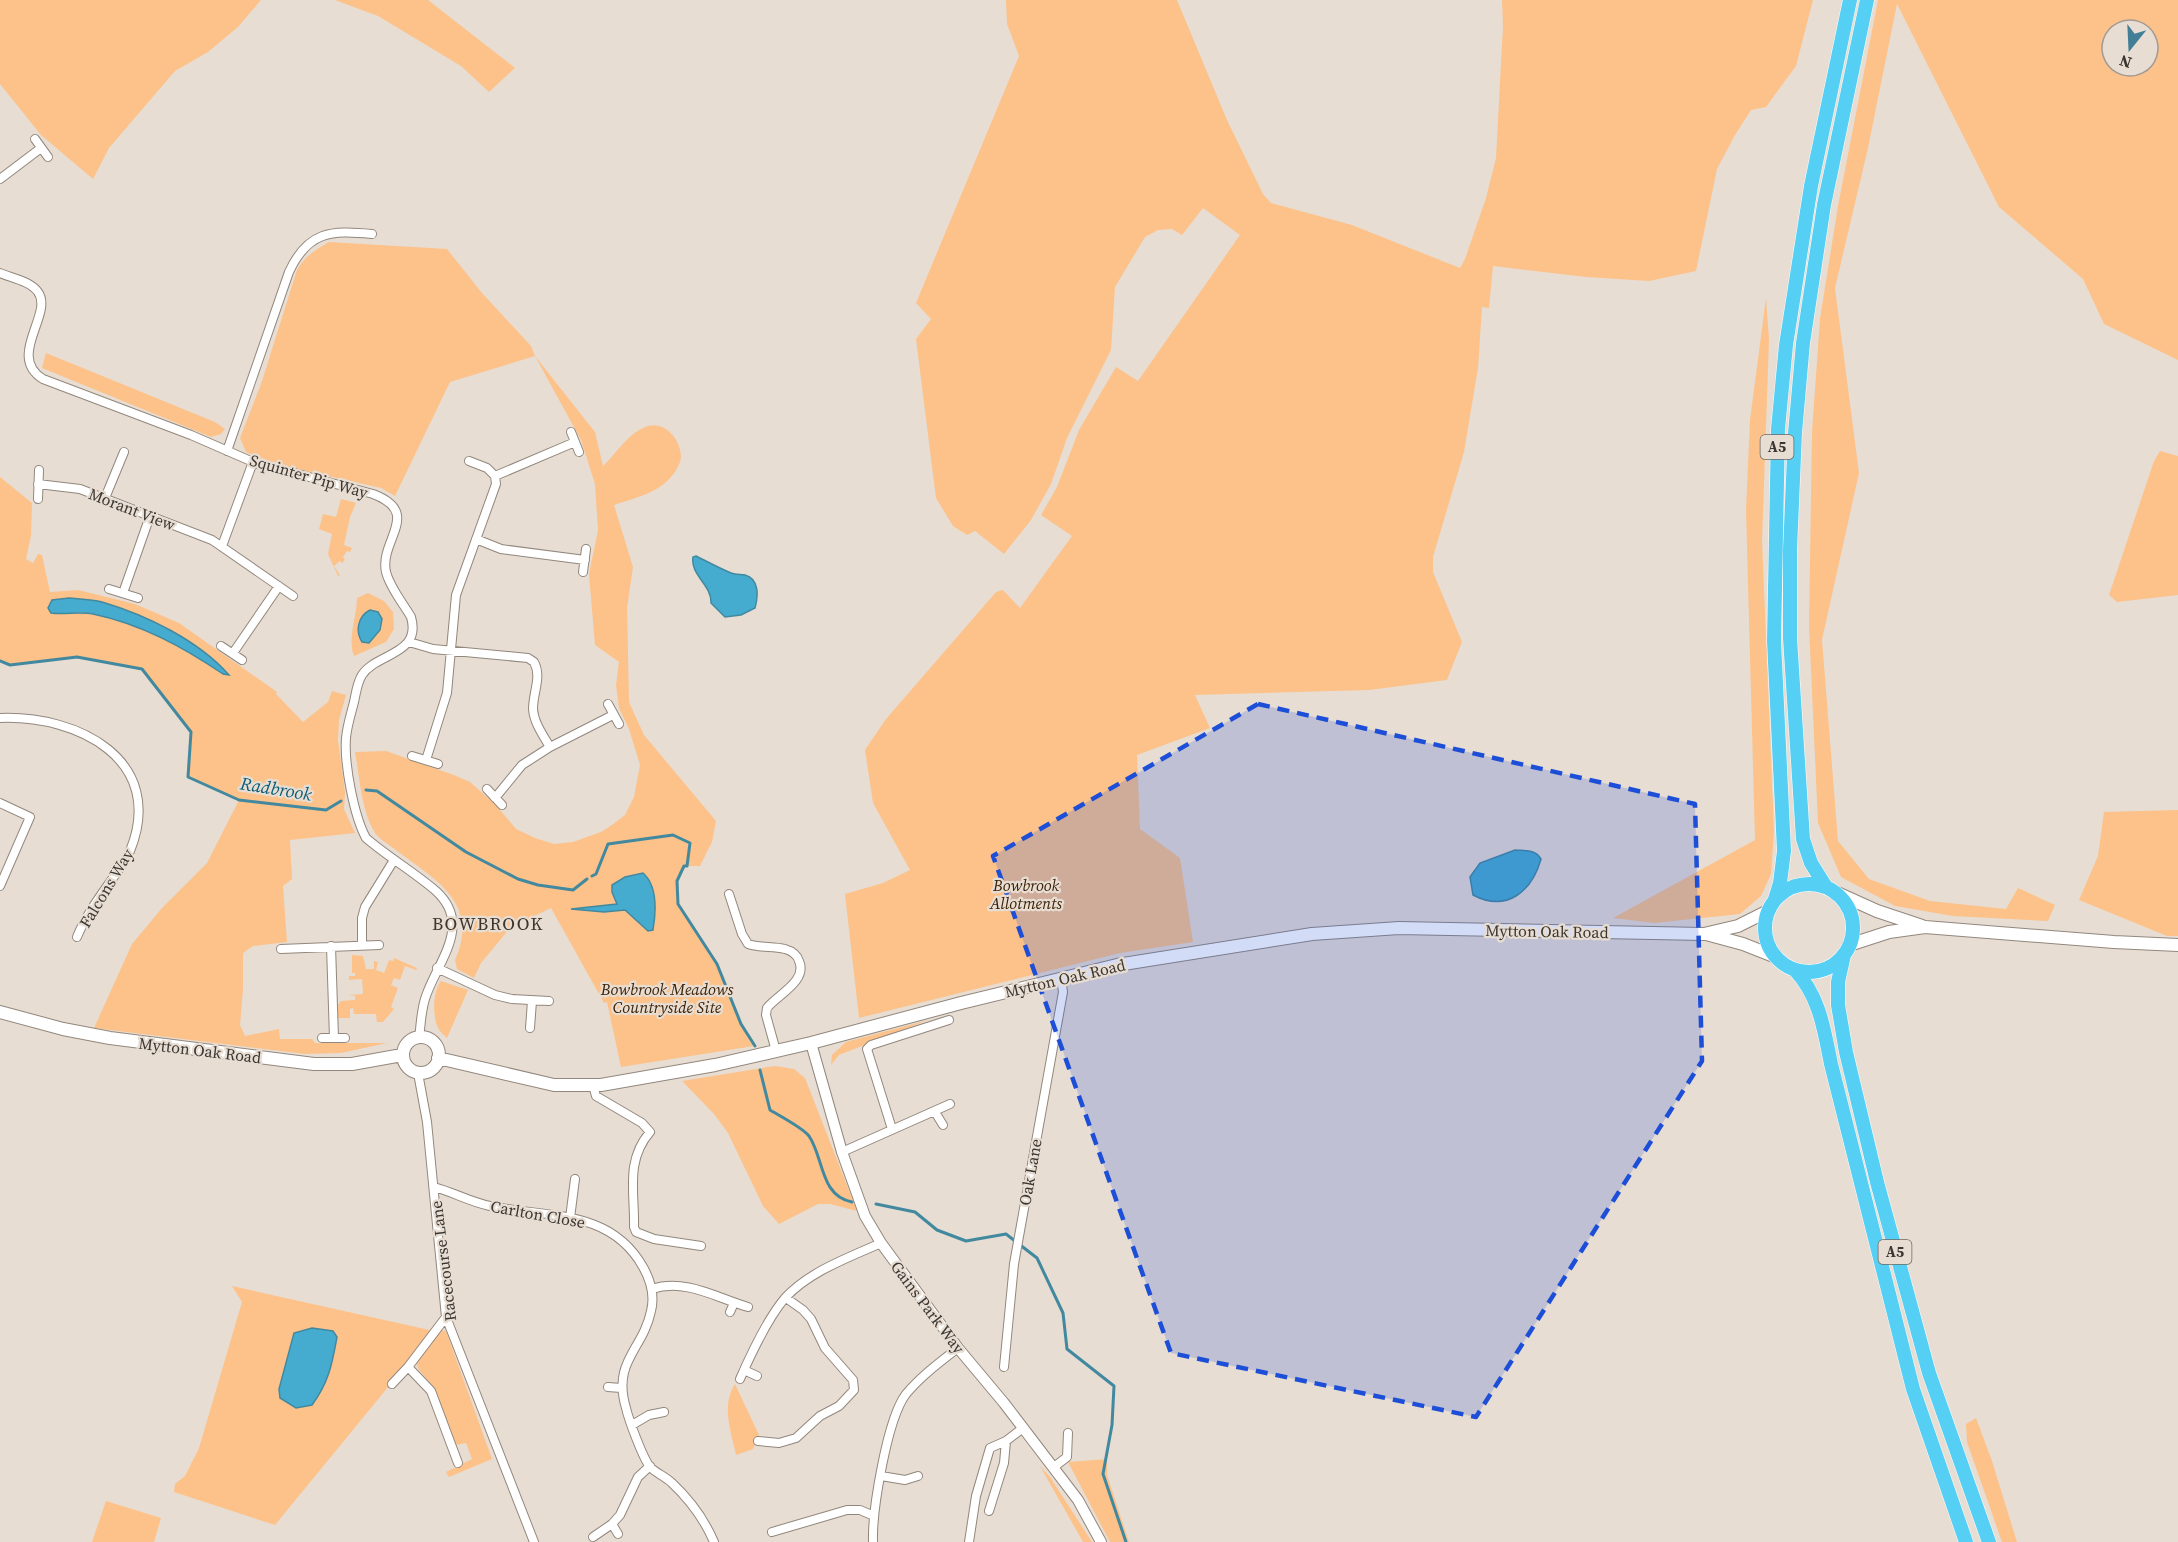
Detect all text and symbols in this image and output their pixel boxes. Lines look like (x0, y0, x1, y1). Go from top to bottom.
north arrow (2100, 18, 2160, 78)
text: N (2116, 50, 2134, 75)
road number: A5 (1760, 435, 1794, 459)
street label: Squinter Pip Way (247, 449, 371, 504)
street label: Morant View (86, 482, 179, 536)
water label: Radbrook (238, 770, 314, 807)
street label: Falcons Way (74, 844, 139, 932)
park label: Bowbrook Allotments (989, 874, 1062, 914)
district label: BOWBROOK (432, 911, 544, 936)
street label: Mytton Oak Road (1485, 919, 1609, 943)
street label: Mytton Oak Road (1002, 953, 1128, 1003)
park label: Bowbrook Meadows Countryside Site (600, 978, 733, 1018)
street label: Mytton Oak Road (137, 1032, 263, 1068)
street label: Oak Lane (1013, 1137, 1047, 1207)
street label: Carlton Close (489, 1195, 587, 1233)
street label: Racecourse Lane (425, 1200, 461, 1322)
road number: A5 (1878, 1240, 1912, 1264)
street label: Gains Park Way (886, 1256, 971, 1358)

